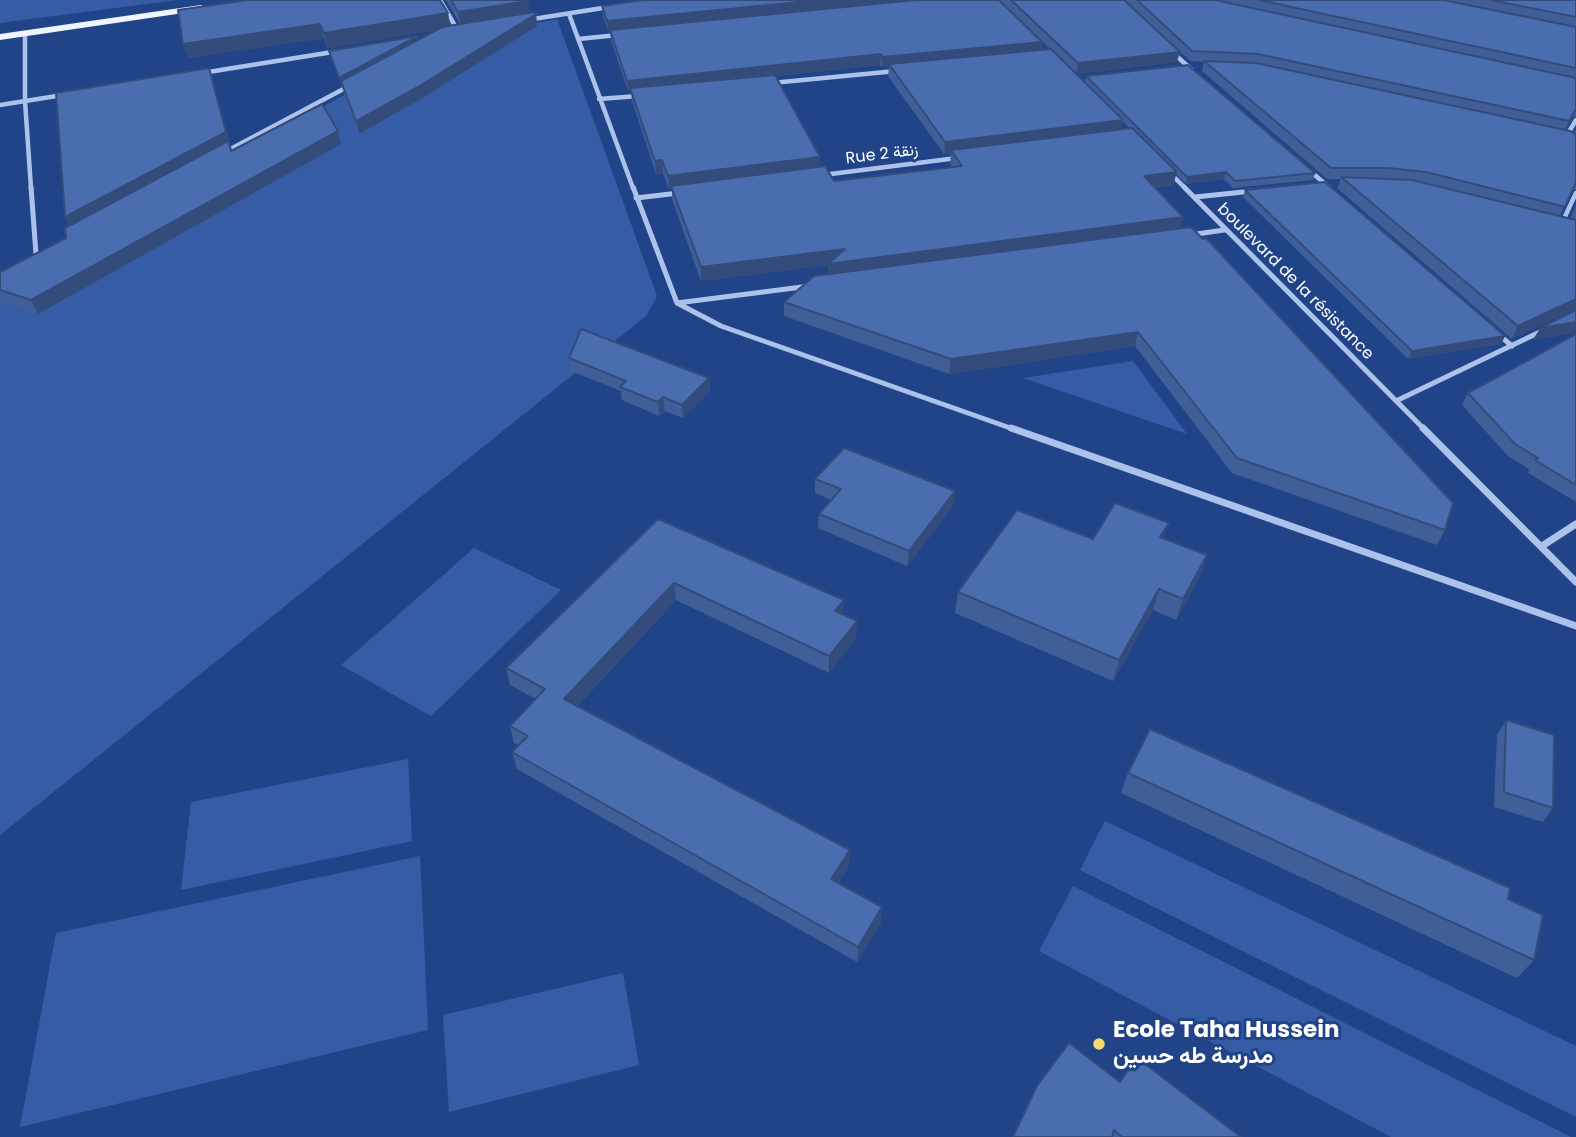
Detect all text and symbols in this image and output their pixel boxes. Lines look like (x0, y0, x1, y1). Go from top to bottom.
street label: Rue 2 زنقة (845, 141, 919, 169)
street label: boulevard de la résistance (1213, 200, 1377, 364)
place label: Ecole Taha Hussein مدرسة طه حسين (1113, 1017, 1339, 1071)
marker: Ecole Taha Hussein مدرسة طه حسين (1091, 1036, 1107, 1052)

